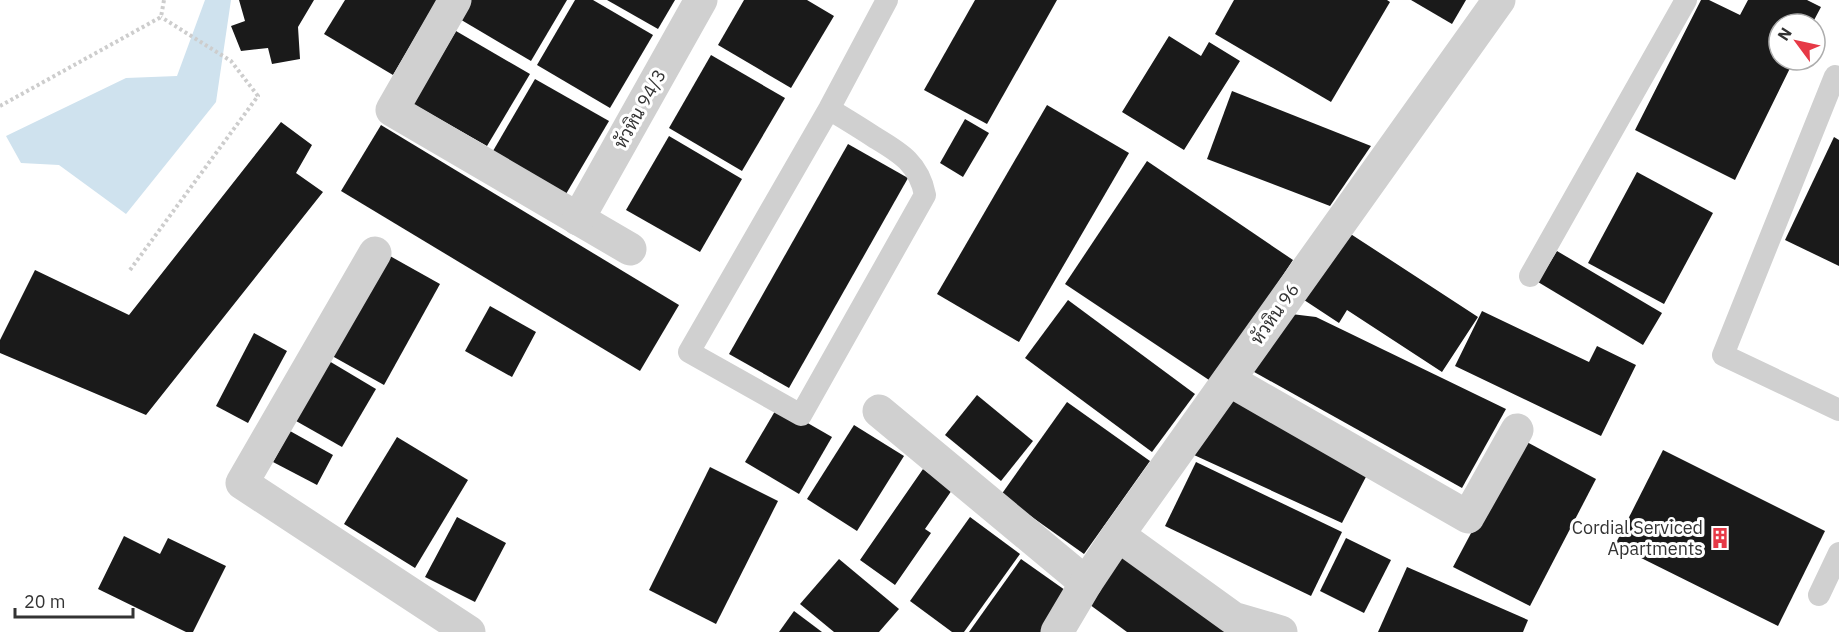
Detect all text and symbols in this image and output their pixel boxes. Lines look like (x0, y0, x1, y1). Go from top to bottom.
north arrow (1767, 12, 1827, 72)
text: N (1773, 24, 1796, 44)
street label: หัวหิน 94/3 (608, 65, 671, 152)
street label: หัวหิน 96 (1245, 279, 1304, 349)
place label: Cordial Serviced Apartments (1572, 516, 1703, 560)
building icon: Cordial Serviced Apartments (1708, 526, 1732, 550)
scale bar (15, 581, 134, 619)
text: 20 m (24, 590, 66, 613)

